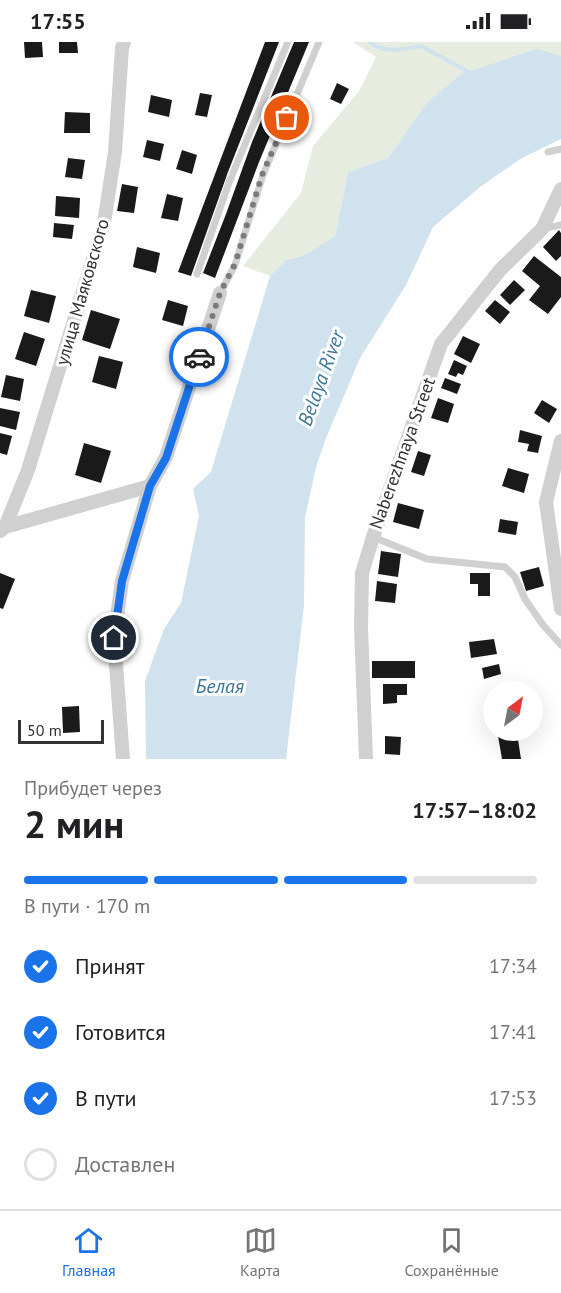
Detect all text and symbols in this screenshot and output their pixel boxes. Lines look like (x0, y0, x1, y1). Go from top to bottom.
text: 17:55 (30, 7, 86, 35)
pin (261, 92, 312, 143)
icon: bag (270, 101, 303, 134)
street label: улица Маяковского (50, 216, 114, 368)
water label: Belaya River (292, 325, 351, 429)
courier (169, 327, 229, 387)
icon: car (183, 341, 216, 374)
street label: Naberezhnaya Street (364, 374, 440, 532)
pin (88, 612, 139, 663)
icon: home (97, 621, 130, 654)
water label: Белая (196, 673, 245, 699)
north arrow (483, 681, 543, 741)
map controls (483, 681, 543, 741)
scale bar (18, 717, 104, 744)
text: 50 m (27, 720, 62, 740)
text: Прибудет через (24, 775, 162, 801)
text: 17:57–18:02 (412, 796, 537, 824)
text: 2 мин (24, 798, 124, 849)
text: В пути · 170 m (24, 893, 150, 919)
icon: check (24, 950, 57, 983)
text: Принят (75, 952, 145, 980)
text: 17:34 (489, 953, 537, 979)
icon: check (24, 1016, 57, 1049)
text: Готовится (75, 1018, 166, 1046)
text: 17:41 (489, 1019, 537, 1045)
icon: check (24, 1082, 57, 1115)
text: В пути (75, 1084, 137, 1112)
text: 17:53 (489, 1085, 537, 1111)
text: Доставлен (75, 1150, 175, 1178)
tab: Главная (62, 1224, 116, 1280)
tab: Карта (240, 1224, 280, 1280)
tab: Сохранённые (404, 1224, 499, 1280)

